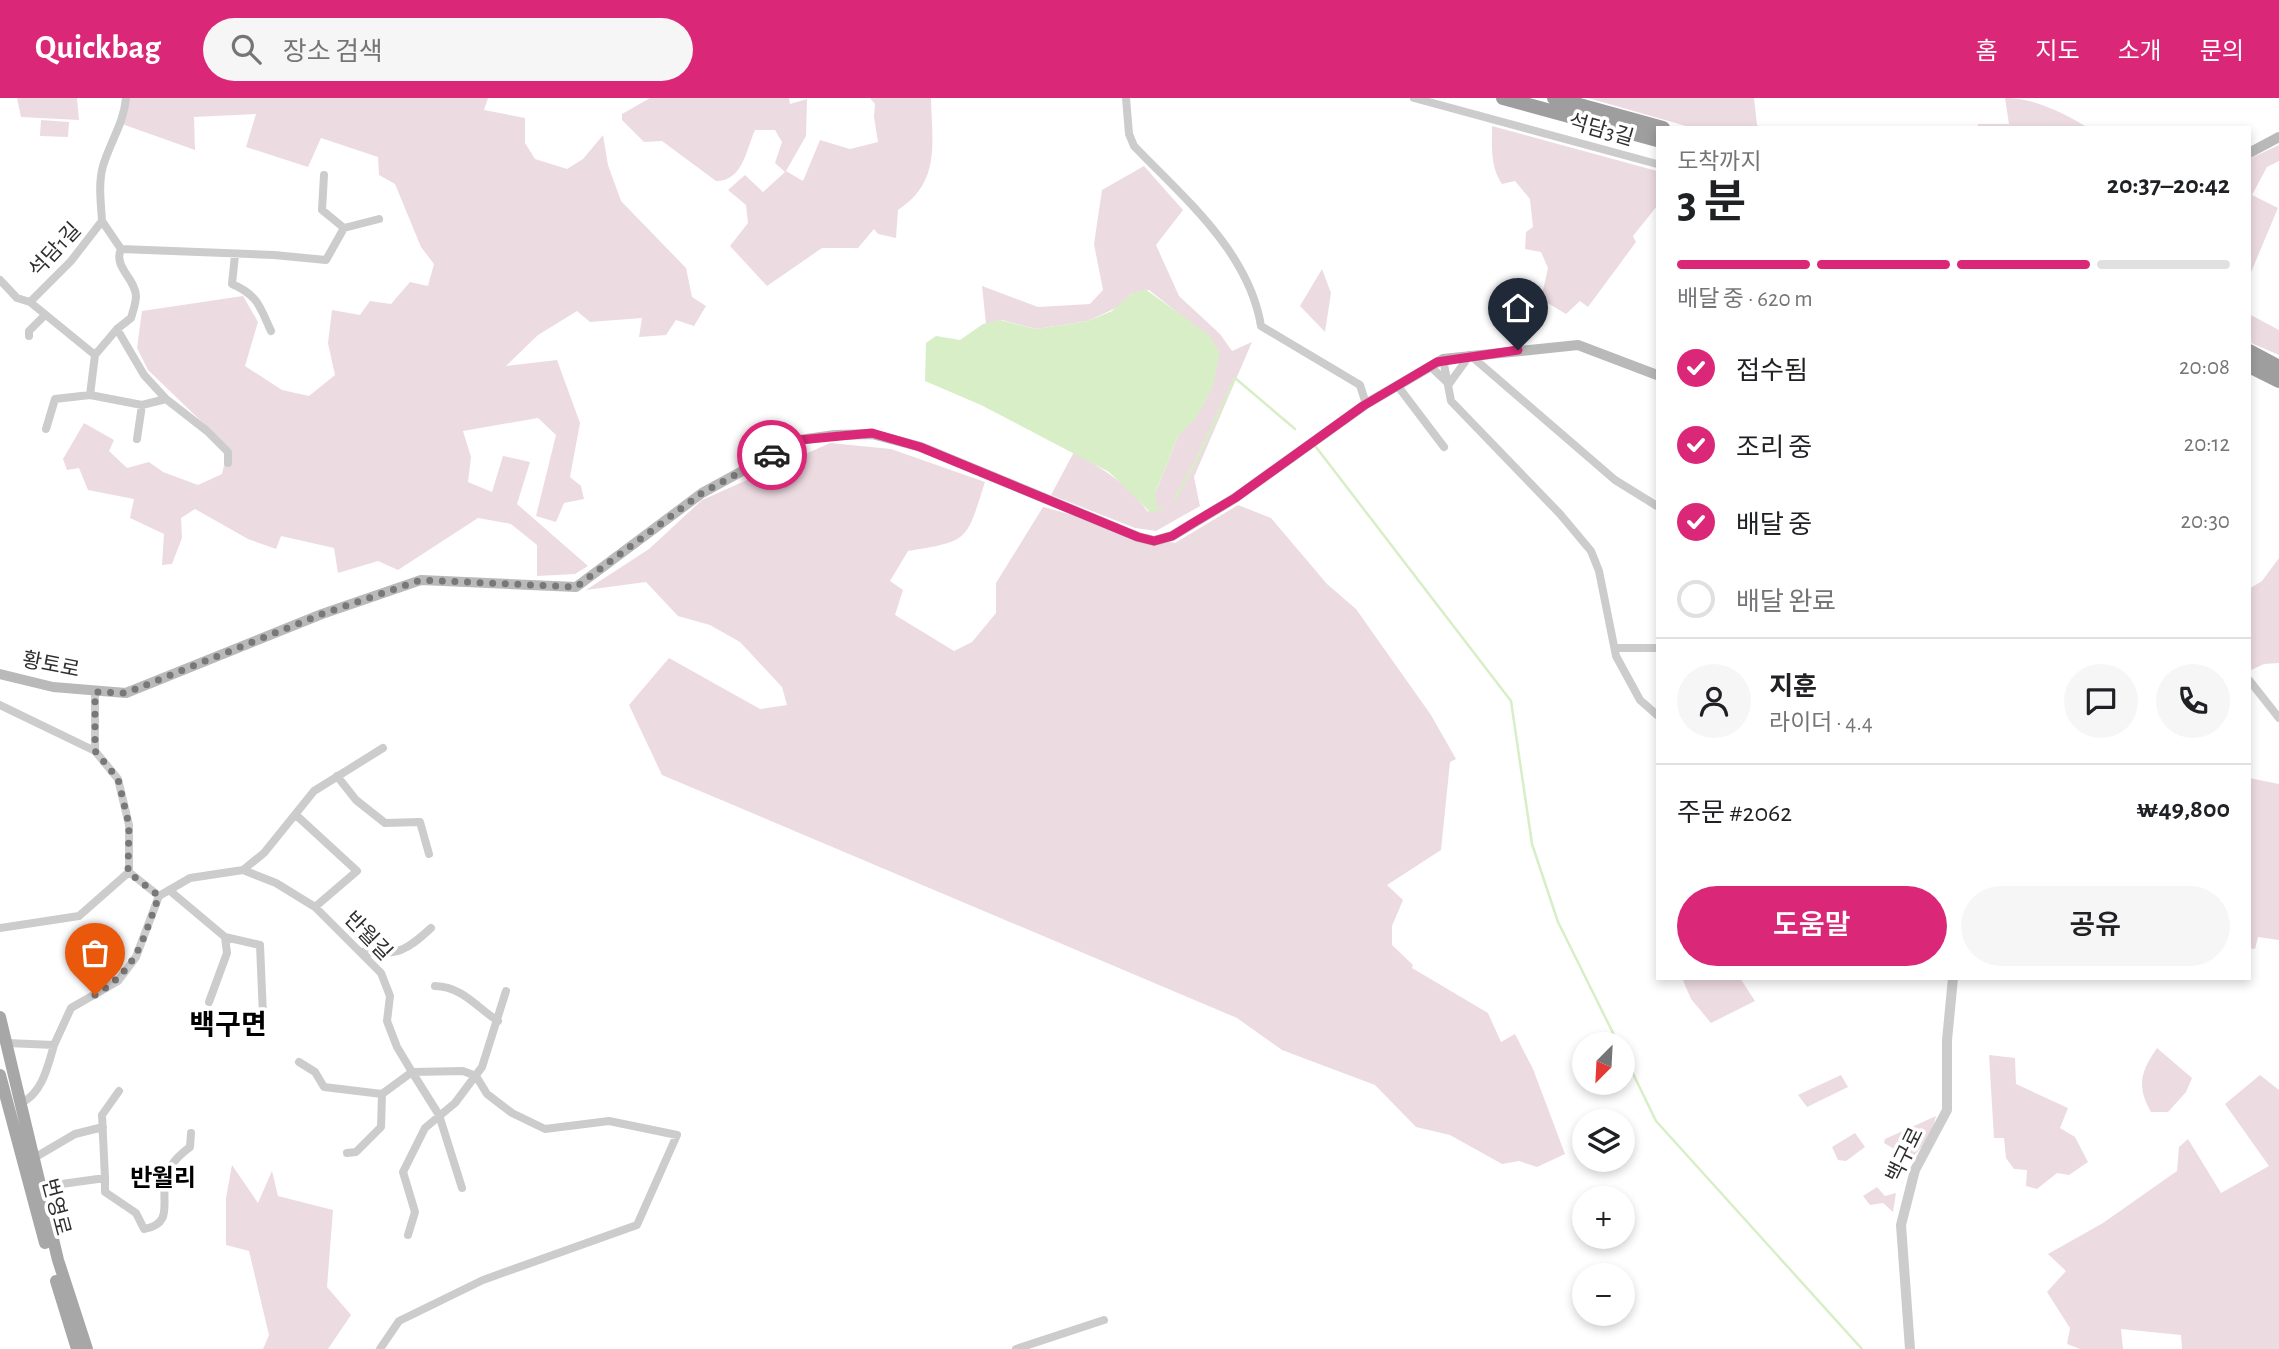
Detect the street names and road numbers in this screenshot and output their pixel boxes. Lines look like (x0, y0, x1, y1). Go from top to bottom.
street label: 석담3길 (1566, 110, 1636, 149)
street label: 석담1길 (24, 218, 85, 281)
street label: 황토로 (21, 648, 82, 681)
street label: 반월길 (340, 907, 396, 964)
street label: 백구로 (1882, 1124, 1927, 1186)
street label: 번영로 (38, 1176, 75, 1238)

